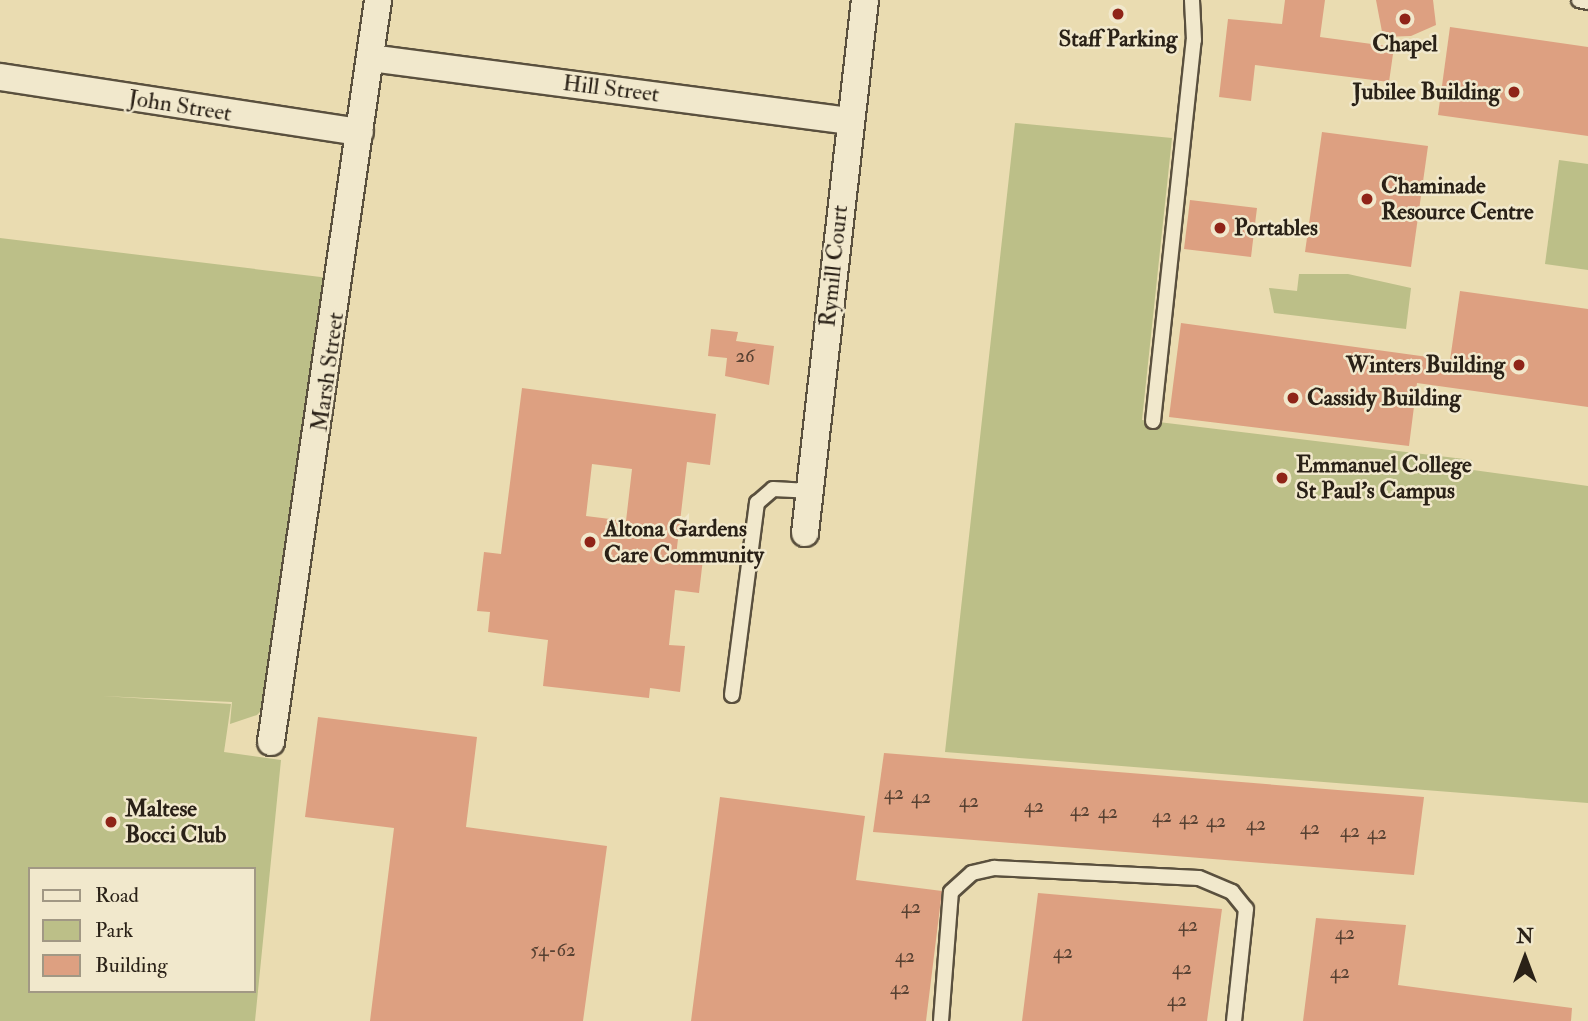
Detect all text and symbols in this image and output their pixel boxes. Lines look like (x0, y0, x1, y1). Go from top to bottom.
marker: Staff Parking (1110, 6, 1126, 22)
marker: Chapel (1397, 11, 1413, 27)
place label: Staff Parking (1059, 25, 1177, 53)
place label: Chapel (1372, 30, 1438, 58)
street label: Hill Street (561, 69, 661, 109)
place label: Jubilee Building (1353, 78, 1500, 106)
street label: John Street (126, 84, 234, 128)
marker: Jubilee Building (1506, 84, 1522, 100)
place label: Chaminade Resource Centre (1381, 172, 1534, 226)
marker: Chaminade Resource Centre (1359, 191, 1375, 207)
street label: Rymill Court (814, 204, 854, 328)
place label: Portables (1234, 214, 1318, 242)
marker: Portables (1212, 220, 1228, 236)
street label: Marsh Street (306, 311, 350, 433)
house number: 26 (735, 346, 755, 368)
place label: Winters Building (1346, 351, 1505, 379)
marker: Winters Building (1511, 357, 1527, 373)
place label: Cassidy Building (1307, 384, 1461, 412)
marker: Cassidy Building (1285, 390, 1301, 406)
place label: Emmanuel College St Paul's Campus (1296, 451, 1472, 505)
marker: Emmanuel College St Paul's Campus (1274, 470, 1290, 486)
place label: Altona Gardens Care Community (604, 515, 764, 569)
marker: Altona Gardens Care Community (582, 534, 598, 550)
house number: 42 (884, 783, 904, 805)
house number: 42 (911, 787, 931, 809)
house number: 42 (959, 791, 979, 813)
place label: Maltese Bocci Club (125, 795, 226, 849)
house number: 42 (1024, 796, 1044, 818)
house number: 42 (1070, 800, 1090, 822)
house number: 42 (1098, 802, 1118, 824)
house number: 42 (1152, 806, 1172, 828)
house number: 42 (1179, 808, 1199, 830)
house number: 42 (1206, 811, 1226, 833)
marker: Maltese Bocci Club (103, 814, 119, 830)
house number: 42 (1246, 814, 1266, 836)
house number: 42 (1300, 818, 1320, 840)
house number: 42 (1340, 821, 1360, 843)
house number: 42 (1367, 823, 1387, 845)
legend (28, 867, 256, 993)
text: Road (95, 882, 139, 909)
house number: 42 (901, 897, 921, 919)
house number: 42 (1178, 915, 1198, 937)
text: Park (95, 917, 133, 944)
house number: 42 (1335, 923, 1355, 945)
north arrow (1490, 923, 1560, 993)
text: N (1516, 925, 1534, 949)
house number: 54-62 (530, 940, 576, 962)
house number: 42 (1053, 942, 1073, 964)
house number: 42 (895, 946, 915, 968)
text: Building (95, 952, 168, 979)
house number: 42 (1172, 958, 1192, 980)
house number: 42 (1330, 962, 1350, 984)
house number: 42 (890, 978, 910, 1000)
house number: 42 (1167, 990, 1187, 1012)

